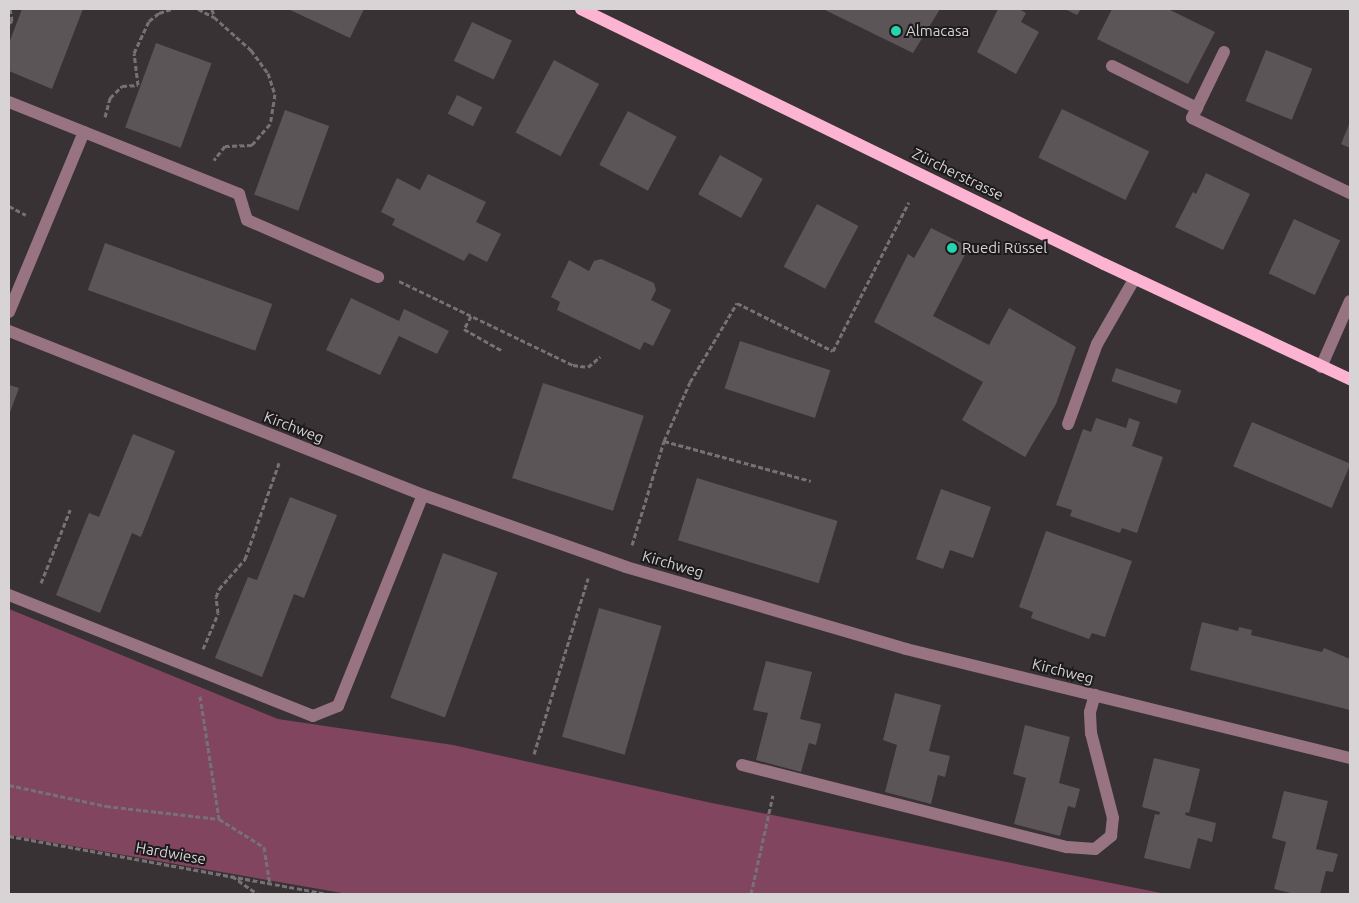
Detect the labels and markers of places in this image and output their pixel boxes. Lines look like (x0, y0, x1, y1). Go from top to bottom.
place label: Almacasa (906, 22, 969, 40)
marker: Almacasa (890, 25, 902, 37)
place label: Ruedi Rüssel (962, 239, 1047, 257)
marker: Ruedi Rüssel (946, 242, 958, 254)

